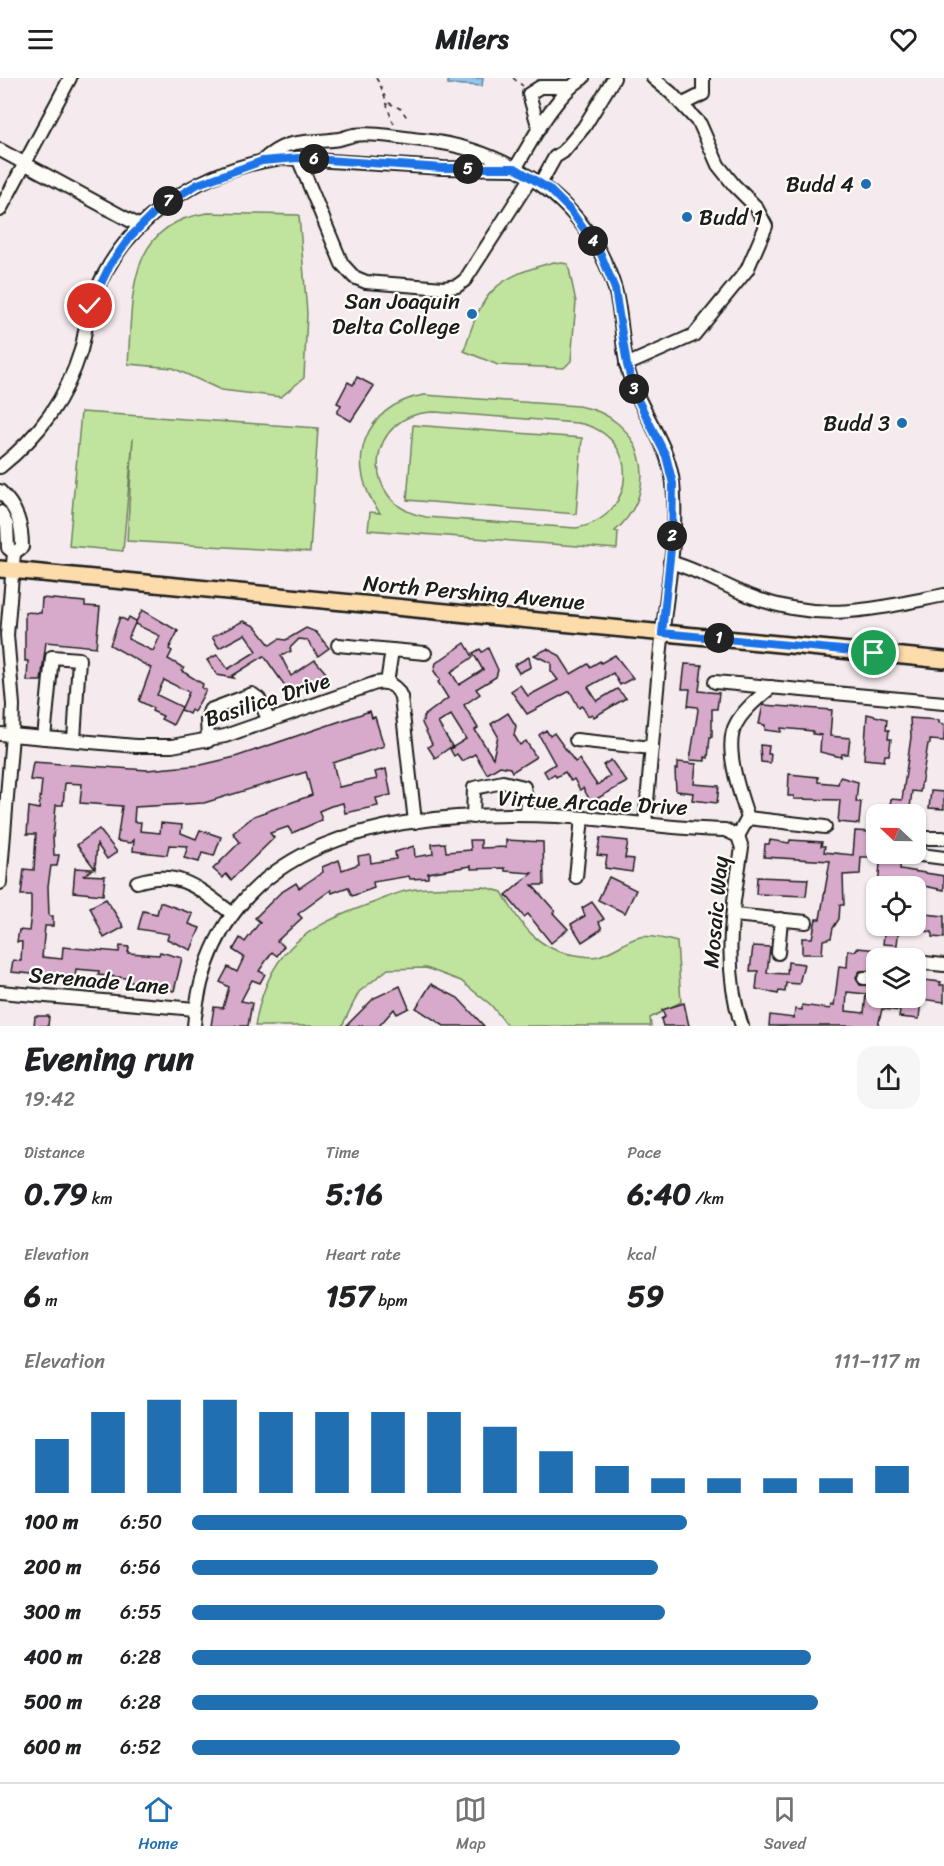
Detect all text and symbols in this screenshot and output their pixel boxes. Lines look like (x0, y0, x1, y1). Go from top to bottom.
text: Milers (435, 15, 509, 63)
icon: menu (24, 23, 57, 56)
icon: heart (887, 23, 920, 56)
pin: 6 (299, 144, 329, 174)
text: 6 (309, 144, 319, 173)
pin: 5 (453, 154, 483, 184)
text: 5 (463, 154, 473, 183)
place label: Budd 4 (786, 165, 854, 204)
marker: Budd 4 (859, 177, 873, 191)
pin: 7 (153, 186, 183, 216)
text: 7 (163, 186, 173, 215)
place label: Budd 1 (699, 198, 763, 237)
marker: Budd 1 (680, 210, 694, 224)
pin: 4 (578, 226, 608, 256)
text: 4 (588, 226, 598, 255)
pin (64, 280, 115, 331)
place label: San Joaquin Delta College (332, 282, 460, 346)
icon: check (73, 289, 106, 322)
marker: San Joaquin Delta College (465, 307, 479, 321)
pin: 3 (619, 374, 649, 404)
text: 3 (630, 374, 638, 403)
place label: Budd 3 (823, 404, 890, 443)
marker: Budd 3 (895, 416, 909, 430)
pin: 2 (657, 521, 687, 551)
text: 2 (667, 521, 677, 550)
street label: North Pershing Avenue (362, 563, 587, 622)
pin: 1 (704, 623, 734, 653)
text: 1 (716, 623, 722, 652)
pin (848, 627, 899, 678)
icon: arrive (857, 636, 890, 669)
street label: Basilica Drive (199, 661, 336, 738)
street label: Virtue Arcade Drive (497, 778, 689, 827)
north arrow (866, 804, 926, 864)
map controls (866, 804, 926, 1008)
street label: Mosaic Way (691, 854, 740, 970)
button: locate (866, 876, 926, 936)
button: layers (866, 948, 926, 1008)
street label: Serenade Lane (27, 955, 171, 1006)
text: Evening run (24, 1030, 194, 1088)
button: share (857, 1046, 920, 1109)
text: 19:42 (24, 1082, 75, 1117)
text: Distance (24, 1138, 85, 1167)
text: Time (326, 1138, 359, 1167)
text: Pace (627, 1138, 661, 1167)
text: 0.79 (24, 1167, 88, 1221)
text: 5:16 (326, 1167, 383, 1221)
text: 6:40 (627, 1167, 691, 1221)
text: km (88, 1184, 113, 1213)
text: /km (691, 1184, 724, 1213)
text: Elevation (24, 1240, 89, 1269)
text: Heart rate (326, 1240, 401, 1269)
text: kcal (627, 1240, 656, 1269)
text: 6 (24, 1269, 41, 1323)
text: 157 (326, 1269, 374, 1323)
text: 59 (627, 1269, 664, 1323)
text: m (41, 1286, 58, 1315)
text: bpm (374, 1286, 408, 1315)
text: Elevation (24, 1344, 105, 1379)
text: 111–117 m (834, 1344, 920, 1379)
text: 100 m (24, 1505, 78, 1540)
text: 6:50 (120, 1505, 162, 1540)
text: 200 m (24, 1550, 81, 1585)
text: 6:56 (120, 1550, 161, 1585)
text: 300 m (24, 1595, 81, 1630)
text: 6:55 (120, 1595, 162, 1630)
text: 400 m (24, 1640, 82, 1675)
text: 6:28 (120, 1640, 161, 1675)
text: 500 m (24, 1685, 82, 1720)
text: 6:28 (120, 1685, 161, 1720)
text: 600 m (24, 1730, 81, 1765)
text: 6:52 (120, 1730, 161, 1765)
tab: Home (138, 1793, 178, 1858)
tab: Map (454, 1793, 487, 1858)
tab: Saved (764, 1793, 806, 1858)

